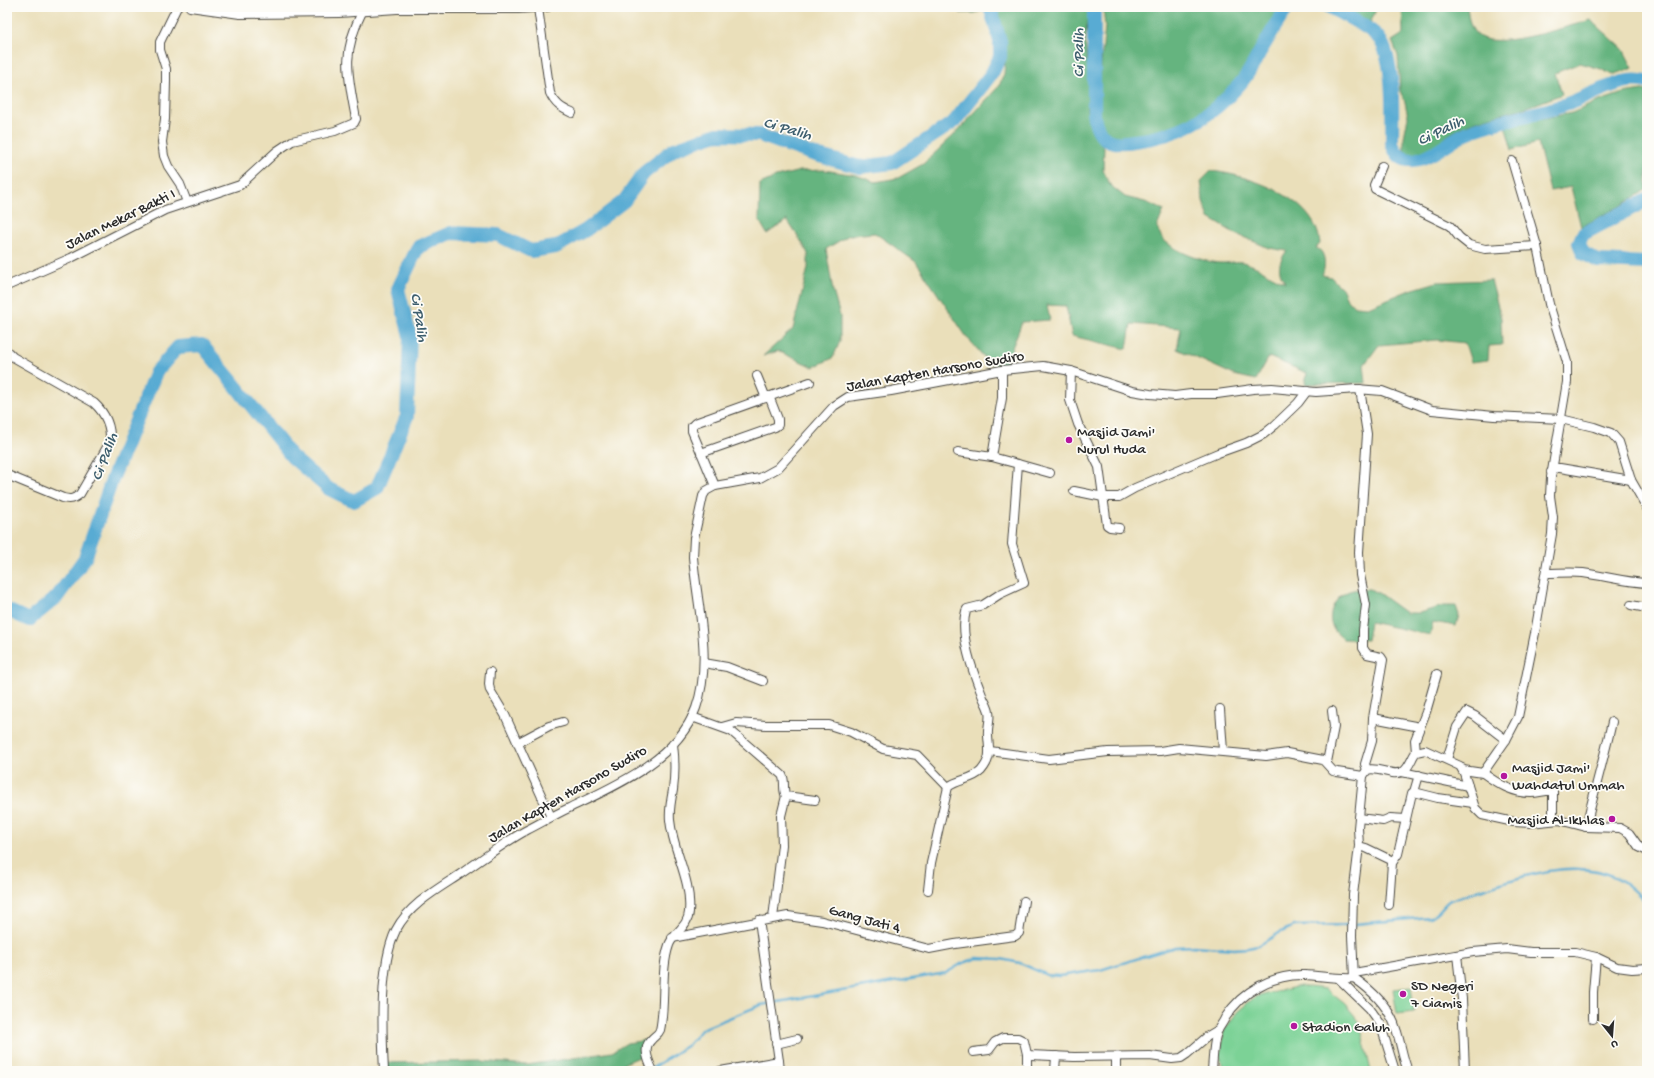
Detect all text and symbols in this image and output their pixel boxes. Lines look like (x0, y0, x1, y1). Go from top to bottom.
water label: Ci Palih (1071, 28, 1090, 78)
water label: Ci Palih (1415, 113, 1468, 151)
water label: Ci Palih (761, 114, 814, 146)
street label: Jalan Mekar Bakti I (63, 185, 179, 254)
water label: Ci Palih (404, 292, 431, 344)
street label: Jalan Kapten Harsono Sudiro (845, 347, 1026, 396)
place label: Masjid Jami' Nurul Huda (1077, 424, 1155, 459)
water label: Ci Palih (89, 430, 124, 484)
marker: Masjid Jami' Nurul Huda (1064, 435, 1074, 445)
street label: Jalan Kapten Harsono Sudiro (485, 742, 651, 848)
place label: Masjid Jami' Wahdatul Ummah (1512, 760, 1625, 795)
marker: Masjid Jami' Wahdatul Ummah (1499, 771, 1509, 781)
place label: Masjid Al-Ikhlas (1507, 812, 1604, 830)
marker: Masjid Al-Ikhlas (1607, 814, 1617, 824)
street label: Gang Jati 4 (827, 902, 902, 938)
place label: SD Negeri 7 Ciamis (1410, 978, 1474, 1013)
marker: SD Negeri 7 Ciamis (1398, 989, 1408, 999)
north arrow (1592, 1016, 1632, 1056)
place label: Stadion Galuh (1302, 1019, 1390, 1037)
marker: Stadion Galuh (1289, 1021, 1299, 1031)
text: U (1609, 1037, 1619, 1051)

